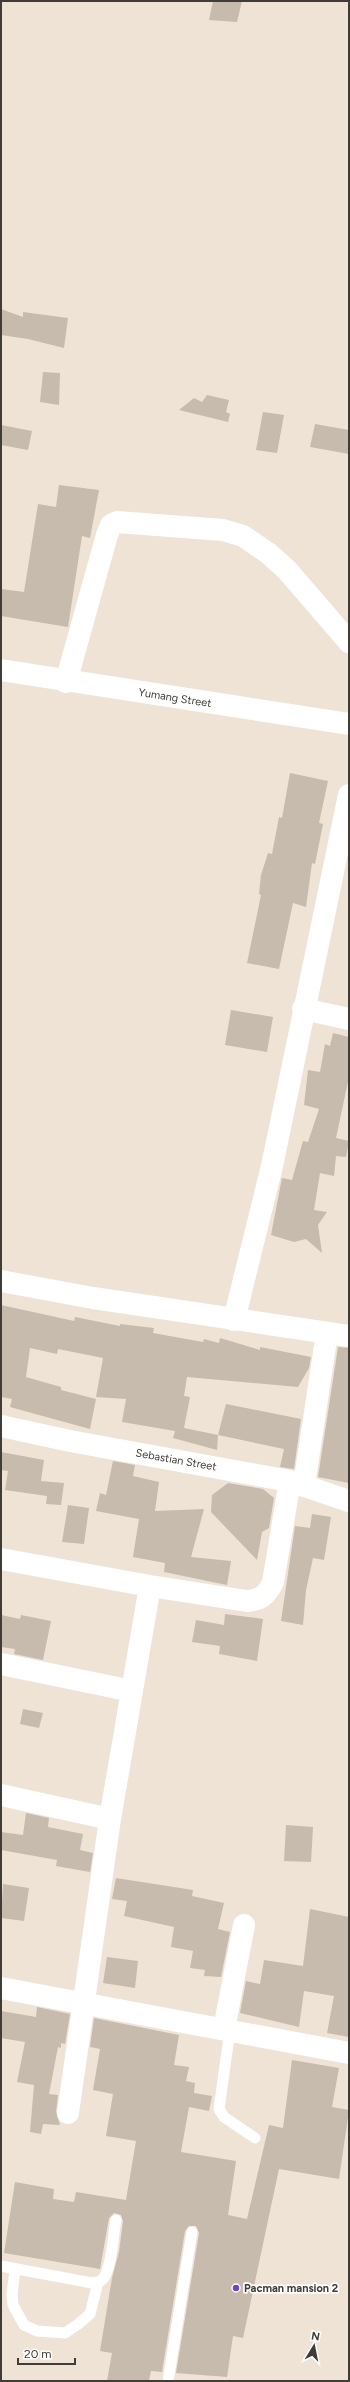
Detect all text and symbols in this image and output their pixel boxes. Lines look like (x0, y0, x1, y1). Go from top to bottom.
street label: Yumang Street (138, 686, 212, 710)
street label: Sebastian Street (135, 1446, 217, 1474)
place label: Pacman mansion 2 (244, 2282, 338, 2295)
marker: Pacman mansion 2 (231, 2283, 241, 2293)
north arrow (294, 2326, 334, 2366)
text: N (310, 2330, 321, 2344)
scale bar (18, 2340, 75, 2366)
text: 20 m (24, 2347, 52, 2361)

